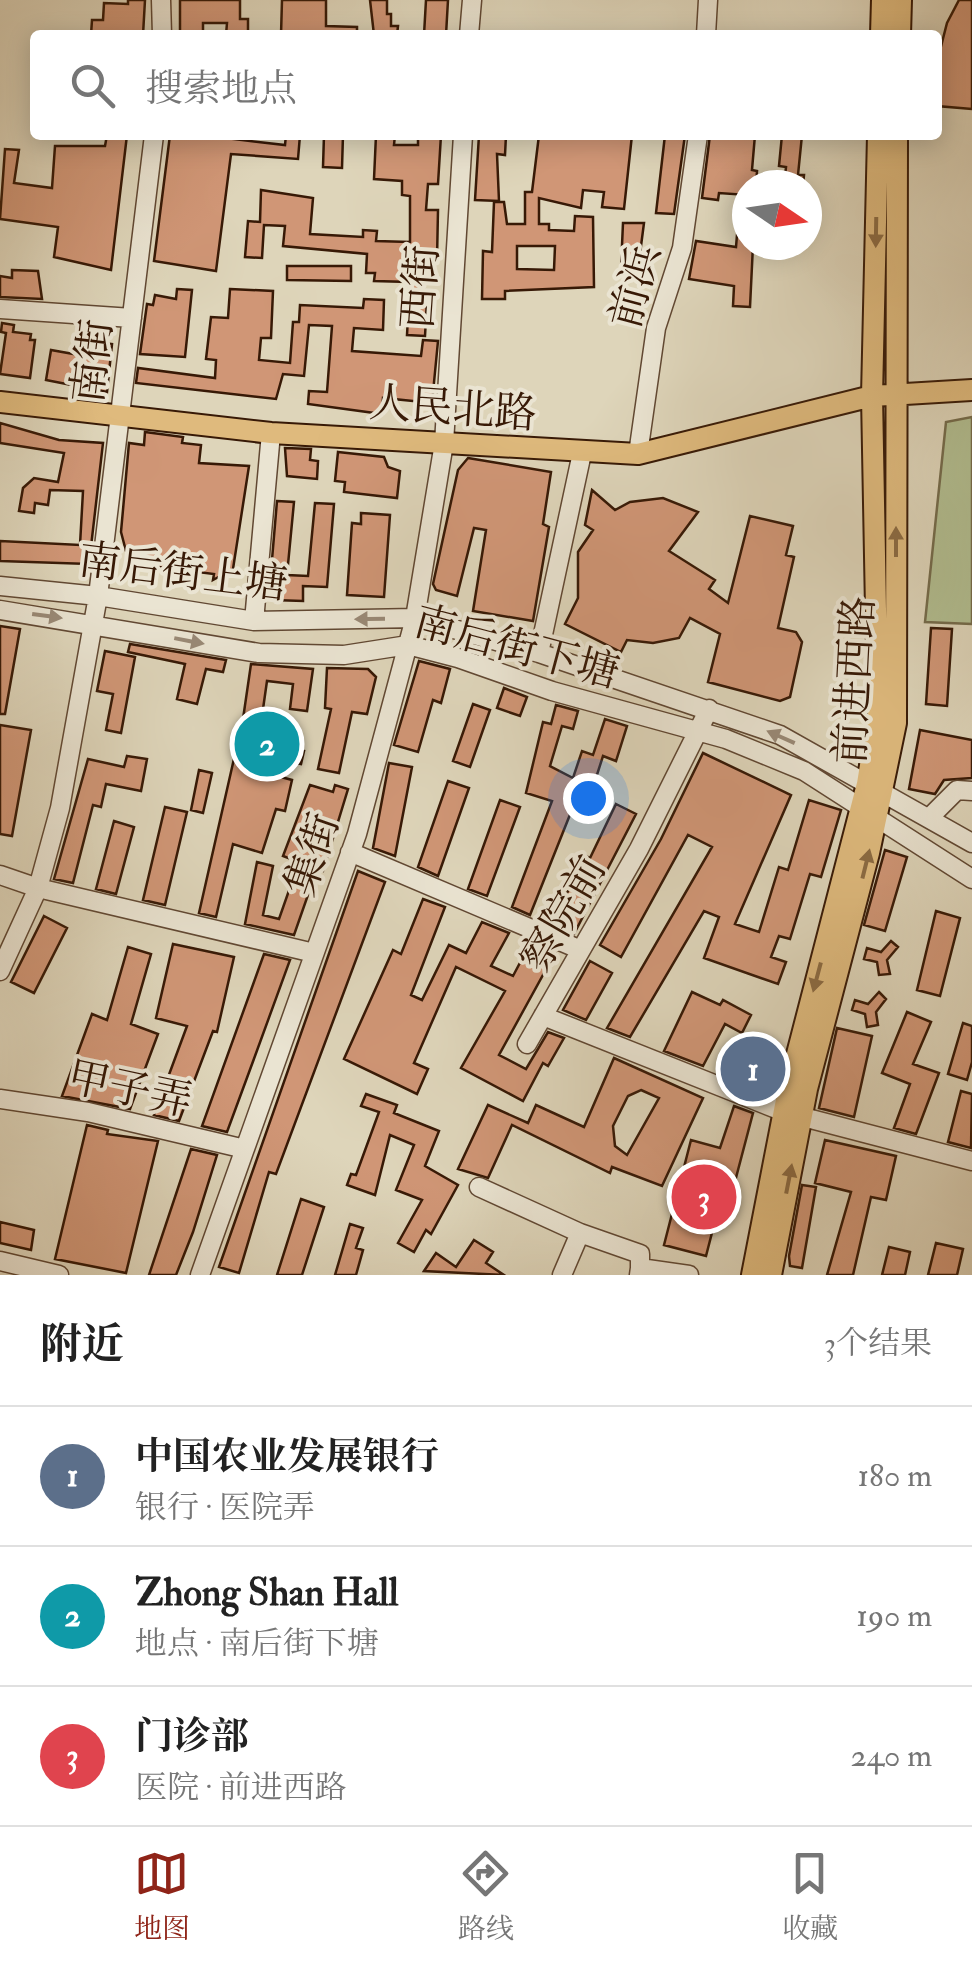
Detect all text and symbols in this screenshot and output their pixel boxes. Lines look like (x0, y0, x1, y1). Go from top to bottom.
search box (30, 30, 942, 140)
icon: search (65, 58, 120, 113)
text: 搜索地点 (145, 65, 297, 113)
north arrow (732, 170, 822, 260)
one-way arrow (867, 217, 883, 249)
street label: 前浜 (600, 239, 672, 334)
street label: 西街 (392, 243, 450, 331)
street label: 南街 (62, 316, 124, 406)
street label: 人民北路 (367, 377, 538, 441)
one-way arrow (888, 525, 904, 557)
street label: 南后街上塘 (75, 534, 290, 612)
street label: 前进西路 (825, 595, 885, 765)
street label: 南后街下塘 (408, 596, 625, 700)
one-way arrow (31, 609, 63, 625)
one-way arrow (354, 611, 386, 627)
one-way arrow (174, 634, 206, 649)
pin: 2 (234, 706, 300, 782)
one-way arrow (766, 729, 796, 745)
your location (563, 773, 614, 824)
street label: 集街 (275, 806, 351, 903)
street label: 察院前 (510, 846, 618, 982)
one-way arrow (859, 848, 874, 879)
one-way arrow (809, 962, 825, 993)
pin: 1 (720, 1032, 786, 1106)
street label: 甲子弄 (63, 1051, 197, 1128)
pin: 3 (672, 1160, 736, 1234)
one-way arrow (782, 1163, 798, 1194)
text: 附近 (40, 1319, 124, 1371)
text: 3个结果 (824, 1324, 932, 1364)
text: 中国农业发展银行 (135, 1433, 439, 1481)
text: 1 (67, 1456, 78, 1496)
text: 180 m (858, 1456, 932, 1496)
text: 银行 · 医院弄 (135, 1488, 315, 1528)
text: Zhong Shan Hall (135, 1569, 399, 1617)
text: 2 (64, 1596, 81, 1636)
text: 190 m (856, 1596, 932, 1636)
text: 地点 · 南后街下塘 (135, 1624, 379, 1664)
text: 门诊部 (135, 1713, 249, 1761)
text: 3 (66, 1736, 79, 1776)
text: 240 m (851, 1736, 932, 1776)
text: 医院 · 前进西路 (135, 1768, 347, 1808)
tab: 地图 (134, 1846, 190, 1947)
tab: 路线 (458, 1846, 514, 1947)
tab: 收藏 (782, 1846, 838, 1947)

